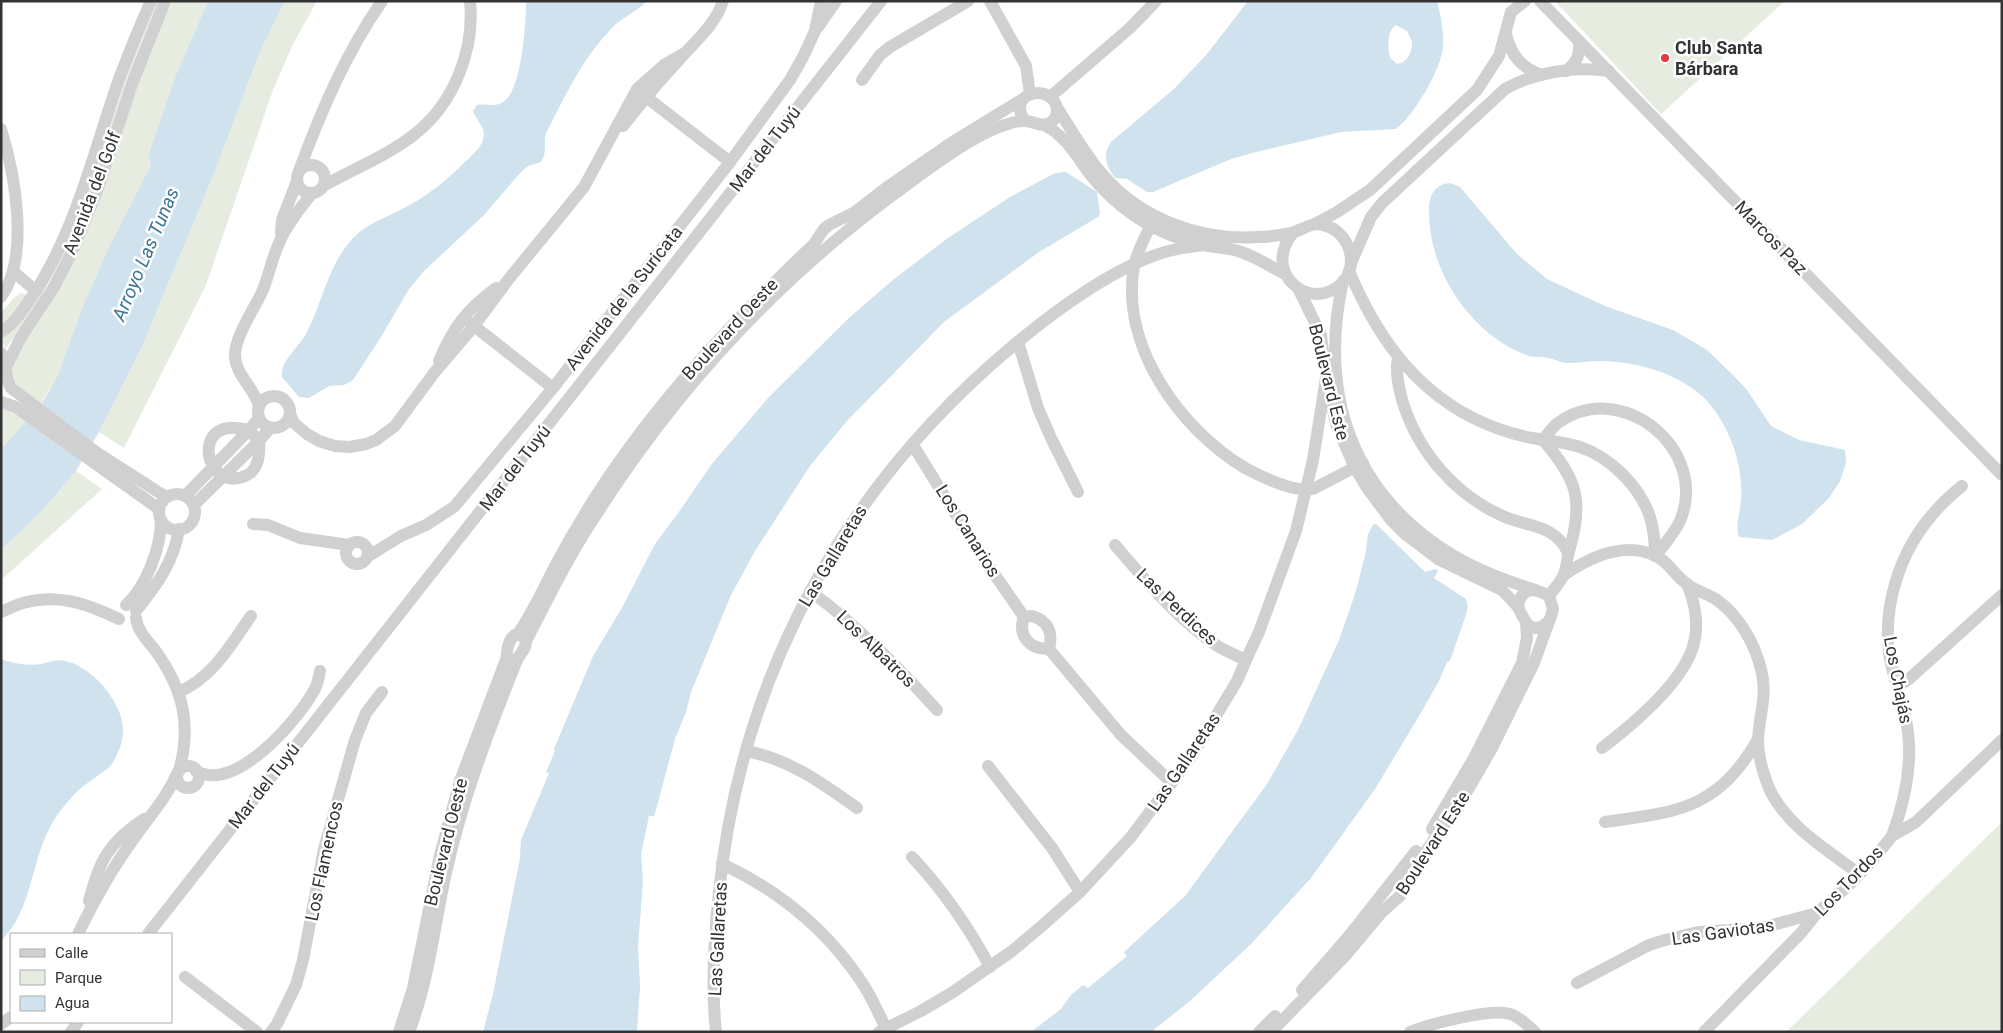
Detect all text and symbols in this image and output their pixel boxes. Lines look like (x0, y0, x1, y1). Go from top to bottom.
place label: Club Santa Bárbara (1675, 37, 1763, 79)
marker: Club Santa Bárbara (1659, 52, 1671, 64)
street label: Mar del Tuyú (725, 102, 804, 196)
street label: Avenida del Golf (58, 128, 125, 257)
water label: Arroyo Las Tunas (107, 184, 184, 325)
street label: Marcos Paz (1731, 196, 1812, 279)
street label: Avenida de la Suricata (561, 222, 686, 374)
street label: Boulevard Oeste (677, 274, 782, 384)
street label: Boulevard Este (1305, 322, 1354, 442)
street label: Mar del Tuyú (475, 421, 554, 515)
street label: Los Canarios (932, 481, 1005, 581)
street label: Las Gallaretas (794, 501, 871, 610)
street label: Las Perdices (1133, 564, 1222, 649)
street label: Los Albatros (833, 606, 920, 691)
street label: Los Chajás (1880, 634, 1917, 725)
street label: Las Gallaretas (1143, 708, 1224, 815)
street label: Mar del Tuyú (224, 739, 303, 833)
street label: Boulevard Oeste (420, 776, 472, 908)
street label: Boulevard Este (1391, 787, 1474, 898)
street label: Los Flamencos (301, 799, 346, 923)
street label: Los Tordos (1810, 841, 1887, 920)
street label: Las Gallaretas (704, 881, 731, 997)
street label: Las Gaviotas (1670, 914, 1776, 949)
legend (10, 933, 172, 1023)
text: Calle (55, 944, 88, 962)
text: Parque (55, 969, 102, 987)
text: Agua (55, 994, 90, 1012)

